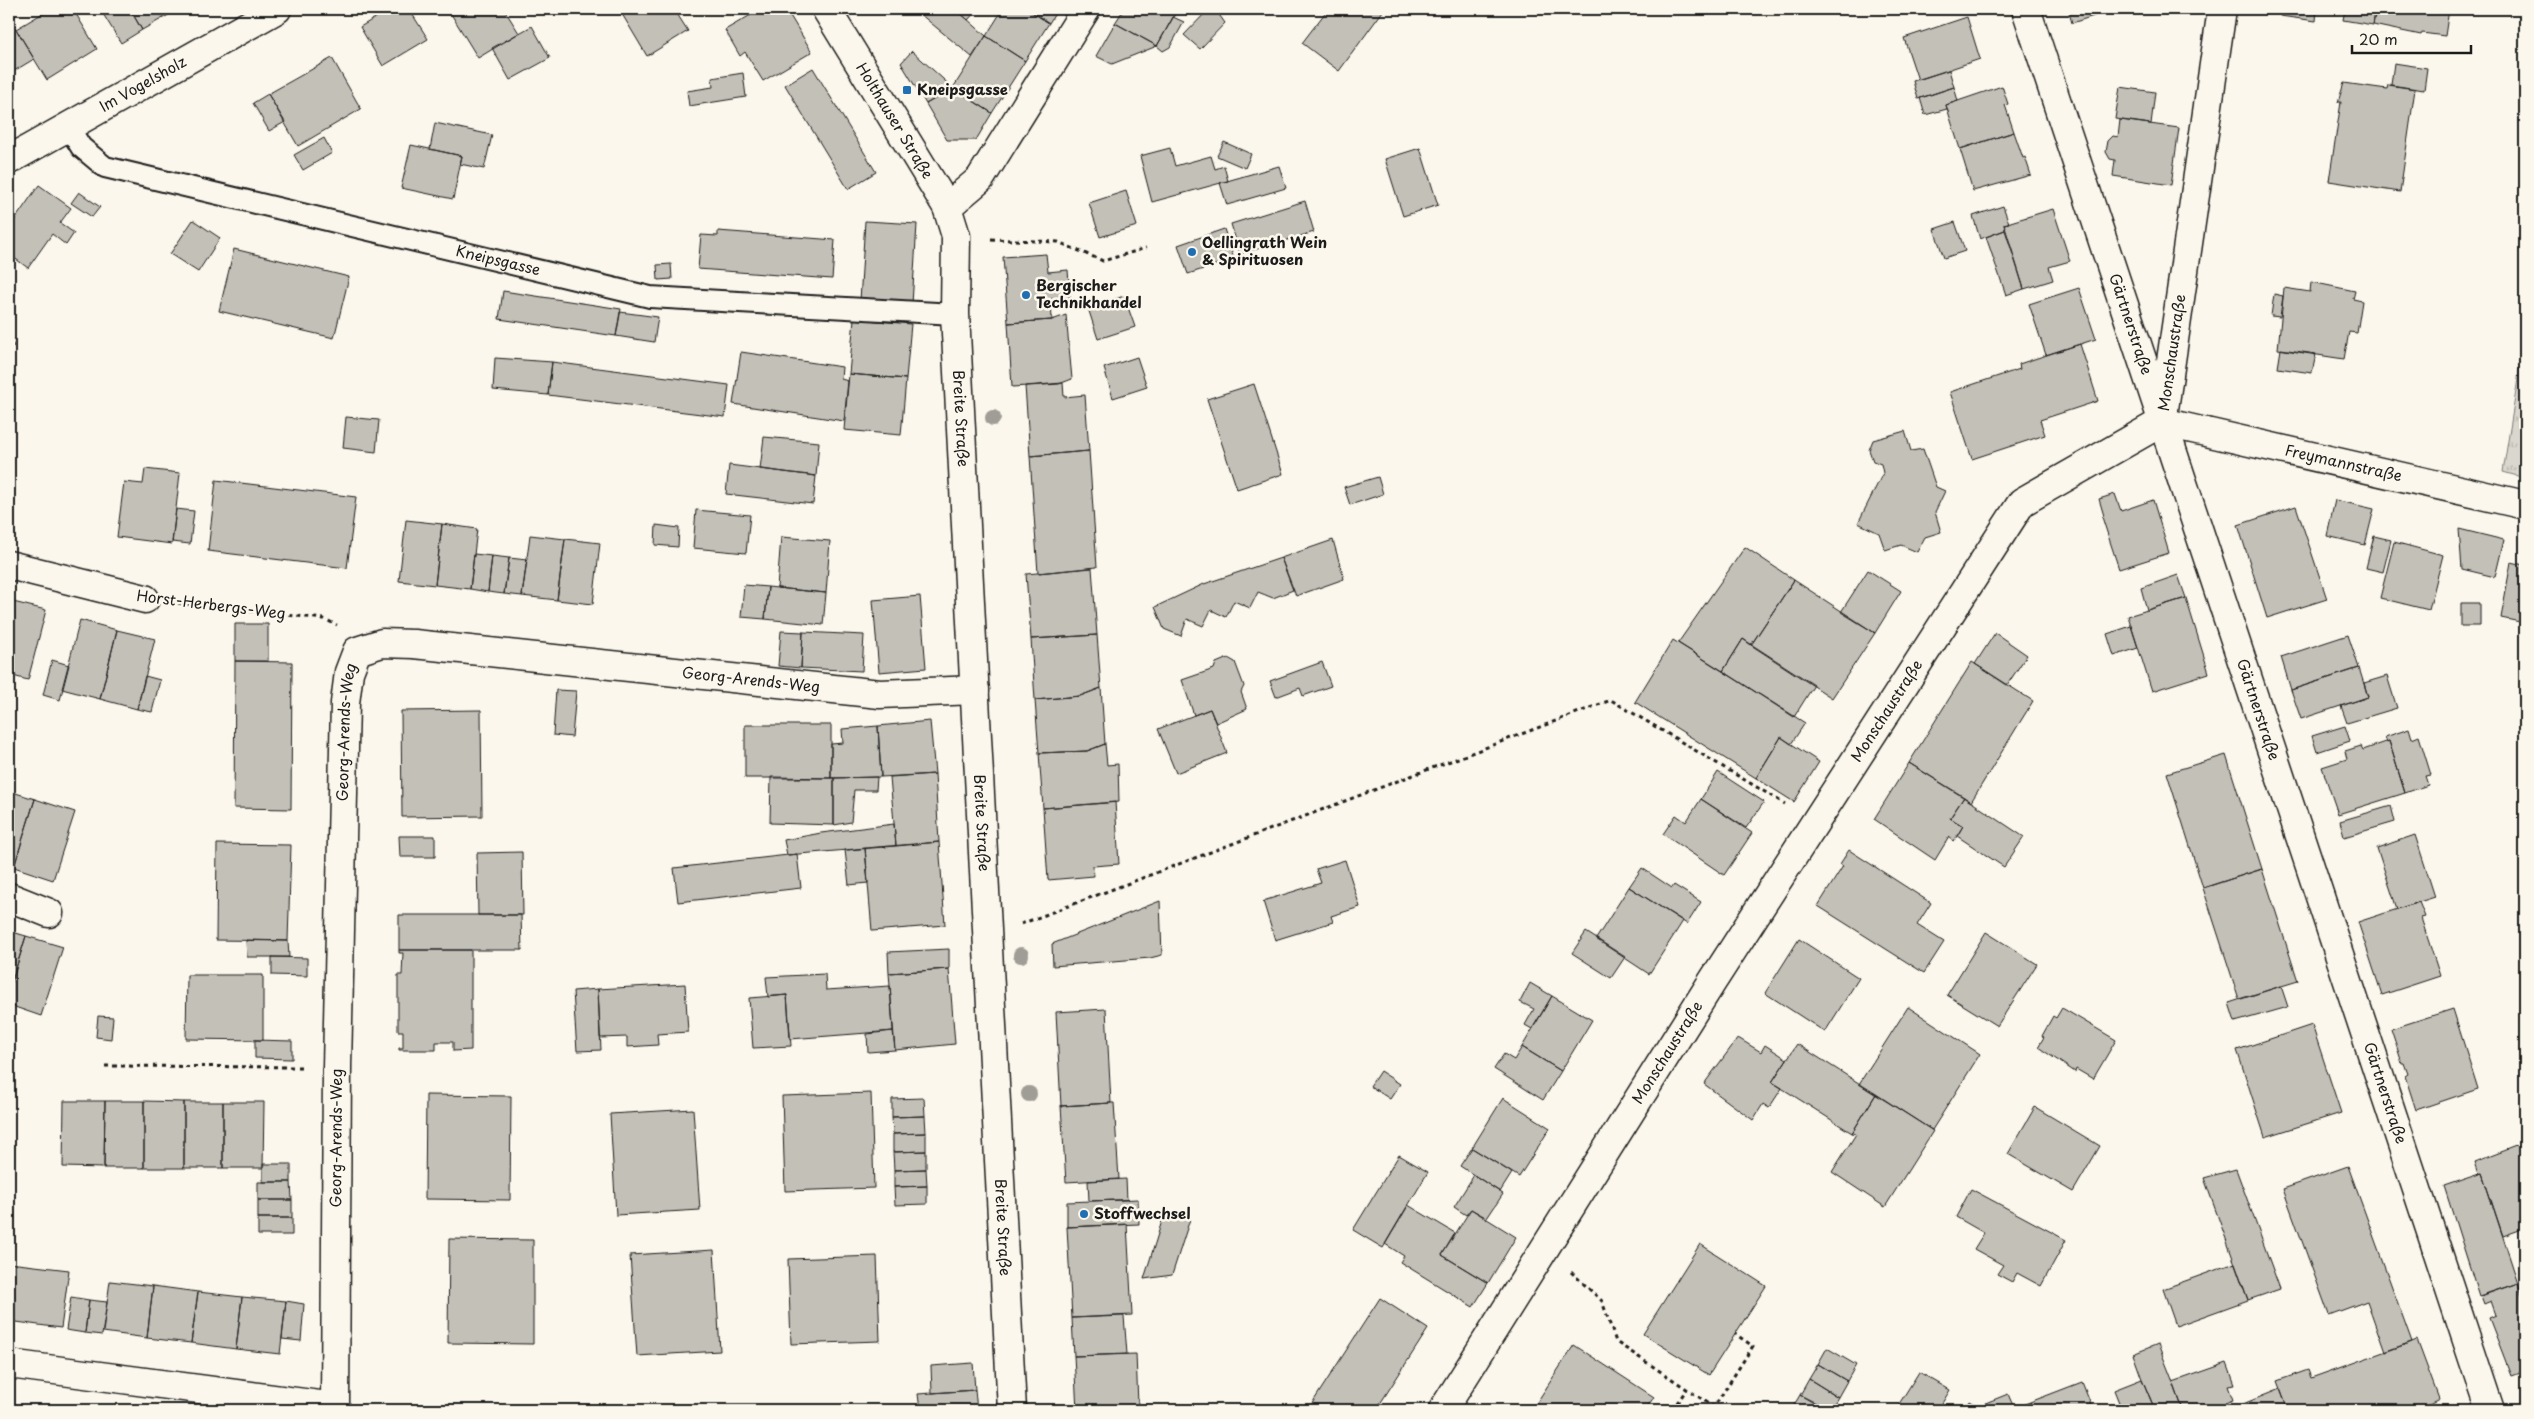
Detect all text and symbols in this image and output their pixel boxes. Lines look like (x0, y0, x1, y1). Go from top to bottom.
scale bar (2352, 22, 2470, 54)
text: 20 m (2359, 27, 2398, 50)
street label: Im Vogelsholz (95, 49, 190, 117)
street label: Holthauser Straße (851, 58, 940, 182)
place label: Kneipsgasse (917, 77, 1008, 100)
marker: Kneipsgasse (901, 84, 913, 96)
place label: Oellingrath Wein & Spirituosen (1202, 230, 1327, 270)
street label: Kneipsgasse (454, 238, 543, 280)
marker: Oellingrath Wein & Spirituosen (1186, 246, 1198, 258)
street label: Gärtnerstraße (2104, 270, 2159, 377)
place label: Bergischer Technikhandel (1036, 273, 1141, 313)
marker: Bergischer Technikhandel (1020, 289, 1032, 301)
street label: Monschaustraße (2151, 293, 2191, 412)
street label: Breite Straße (948, 369, 976, 468)
street label: Freymannstraße (2283, 437, 2405, 487)
street label: Horst-Herbergs-Weg (135, 583, 287, 624)
street label: Monschaustraße (1844, 655, 1927, 766)
street label: Gärtnerstraße (2232, 655, 2287, 763)
street label: Georg-Arends-Weg (330, 659, 362, 802)
street label: Georg-Arends-Weg (681, 660, 821, 697)
street label: Breite Straße (969, 774, 997, 872)
street label: Monschaustraße (1625, 996, 1707, 1108)
street label: Gärtnerstraße (2359, 1039, 2414, 1146)
street label: Georg-Arends-Weg (323, 1069, 347, 1207)
street label: Breite Straße (990, 1178, 1018, 1276)
place label: Stoffwechsel (1094, 1201, 1190, 1224)
marker: Stoffwechsel (1078, 1208, 1090, 1220)

